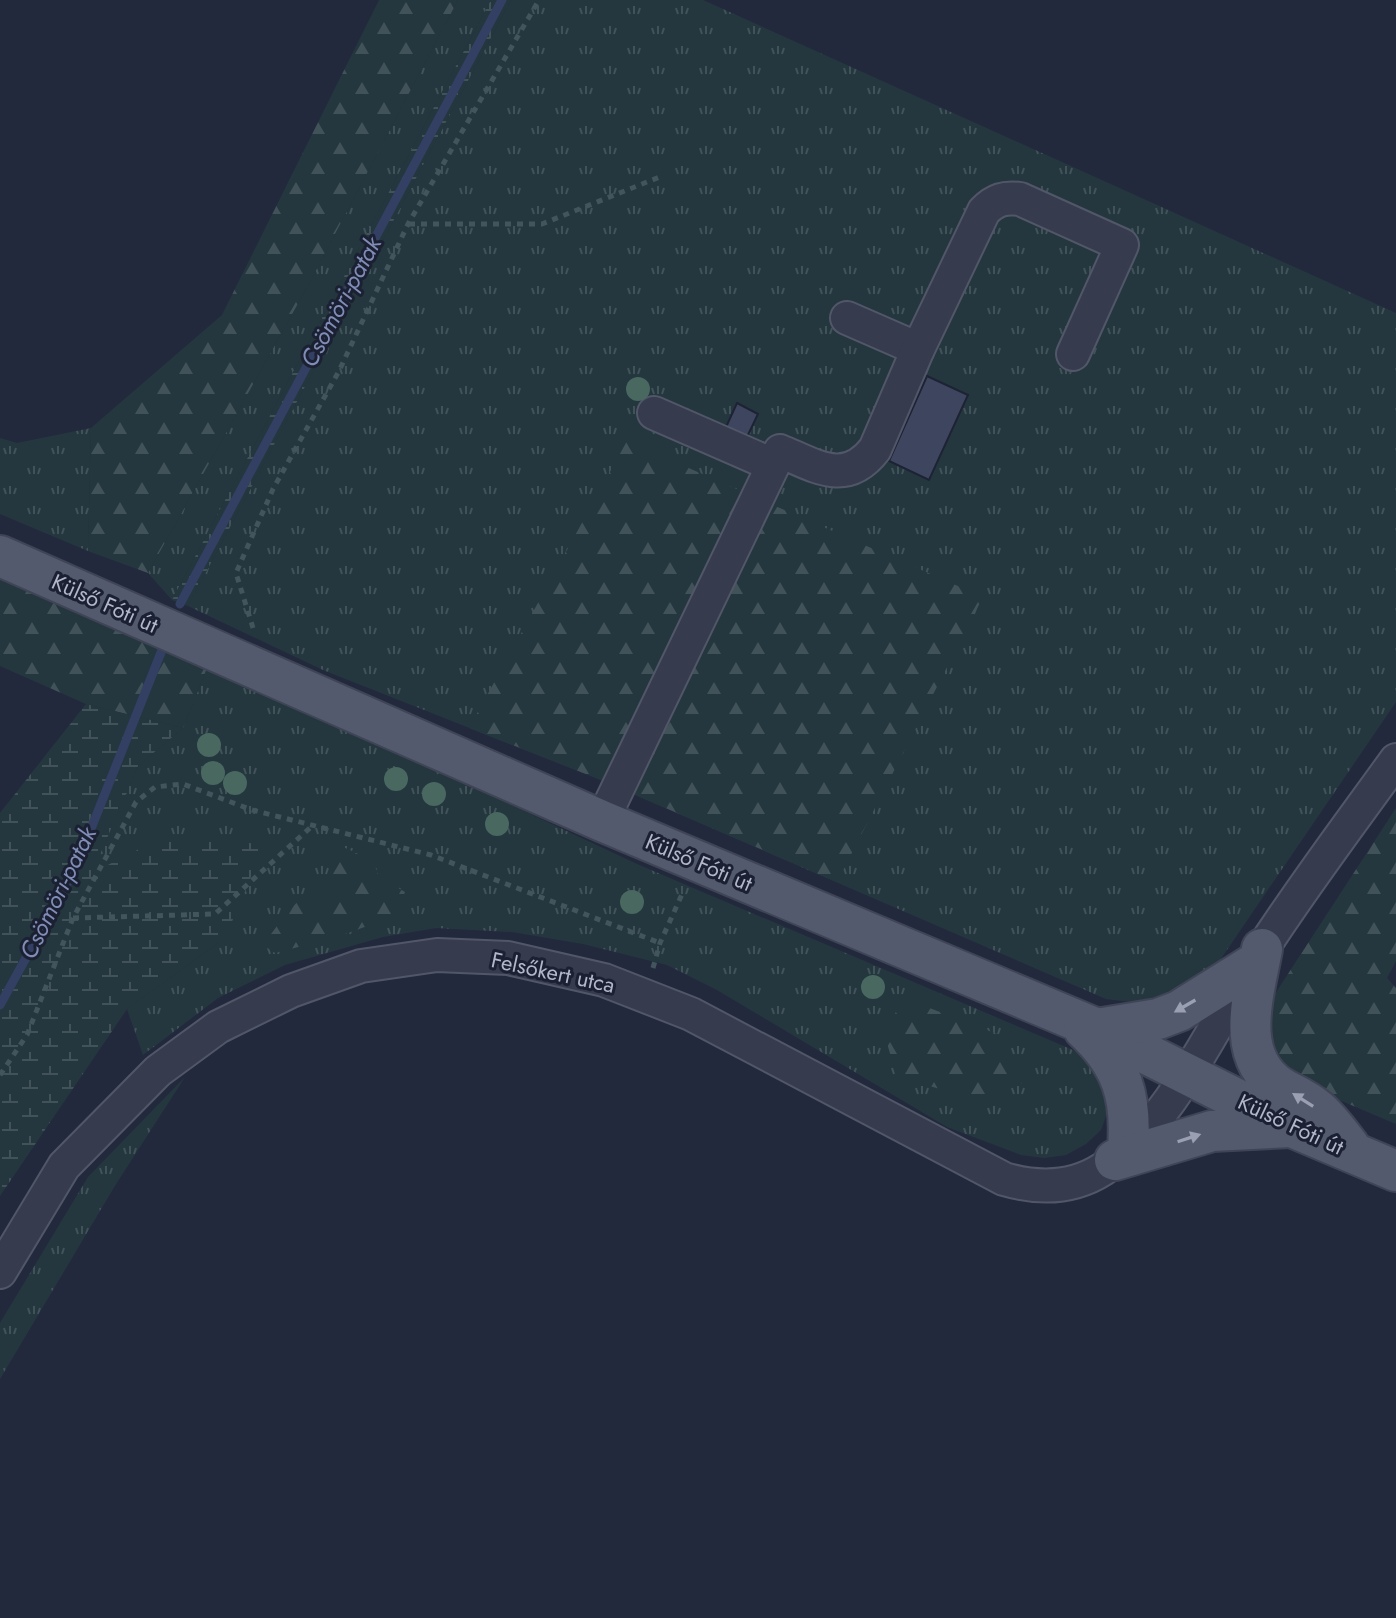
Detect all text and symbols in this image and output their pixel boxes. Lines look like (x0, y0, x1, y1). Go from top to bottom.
water label: Csömöri-patak (291, 229, 391, 373)
street label: Külső Fóti út (47, 565, 164, 641)
water label: Csömöri-patak (10, 819, 106, 965)
street label: Külső Fóti út (641, 825, 758, 899)
street label: Felsőkert utca (488, 943, 618, 1001)
one-way arrow (1174, 999, 1196, 1013)
street label: Külső Fóti út (1233, 1086, 1350, 1163)
one-way arrow (1292, 1093, 1314, 1107)
one-way arrow (1177, 1131, 1201, 1144)

